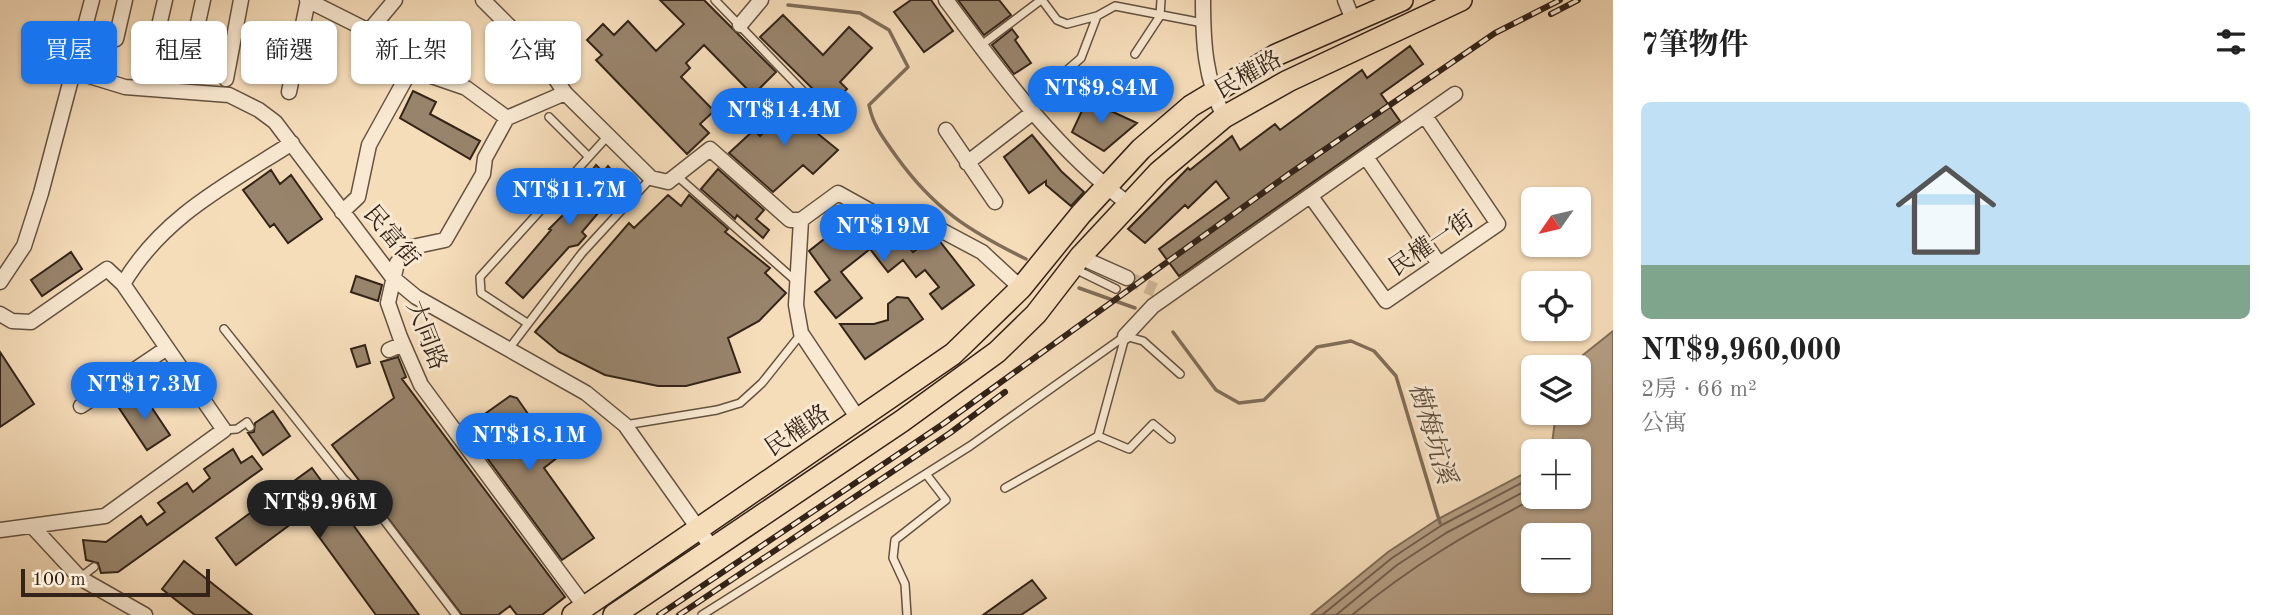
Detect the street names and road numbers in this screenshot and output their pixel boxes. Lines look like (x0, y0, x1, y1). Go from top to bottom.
street label: 民權路 (1210, 45, 1286, 104)
street label: 民富街 (358, 200, 425, 273)
street label: 民權一街 (1384, 205, 1479, 281)
street label: 大同路 (401, 297, 452, 374)
street label: 民權路 (760, 399, 835, 462)

